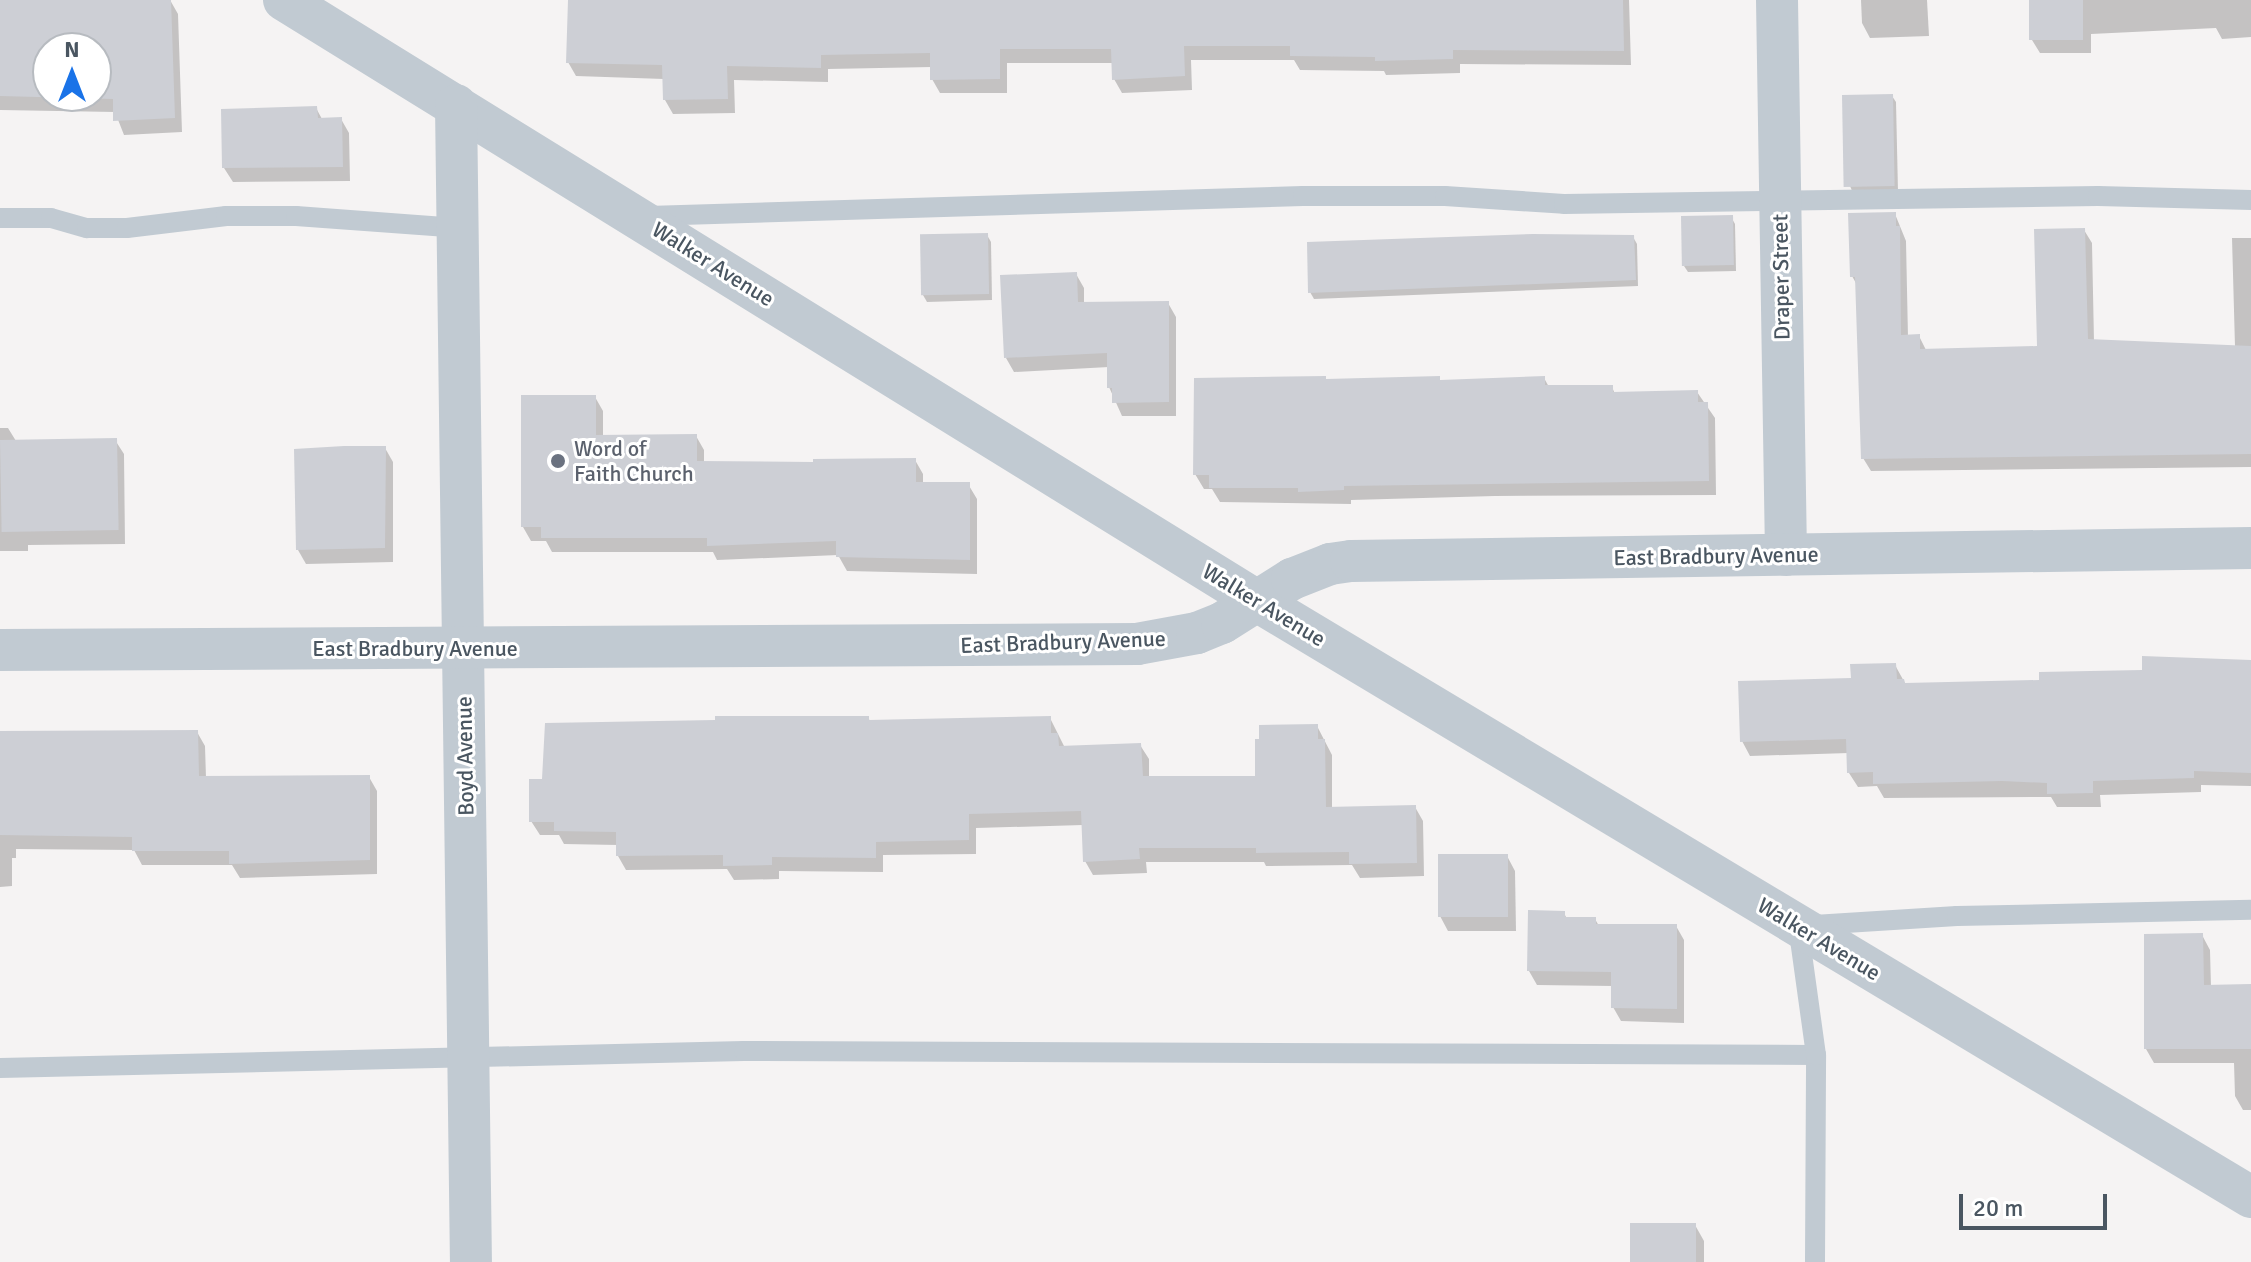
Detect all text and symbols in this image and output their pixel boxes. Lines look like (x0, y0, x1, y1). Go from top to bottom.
north arrow (32, 32, 112, 112)
text: N (64, 36, 80, 63)
street label: Draper Street (1767, 214, 1795, 340)
street label: Walker Avenue (647, 216, 779, 312)
place label: Word of Faith Church (574, 435, 694, 486)
marker: Word of Faith Church (549, 452, 567, 470)
street label: East Bradbury Avenue (1613, 541, 1819, 571)
street label: Walker Avenue (1198, 558, 1330, 652)
street label: East Bradbury Avenue (960, 625, 1166, 659)
street label: East Bradbury Avenue (312, 636, 518, 662)
street label: Boyd Avenue (451, 696, 479, 816)
street label: Walker Avenue (1753, 892, 1885, 986)
scale bar (1963, 1178, 2111, 1228)
text: 20 m (1973, 1193, 2023, 1223)

